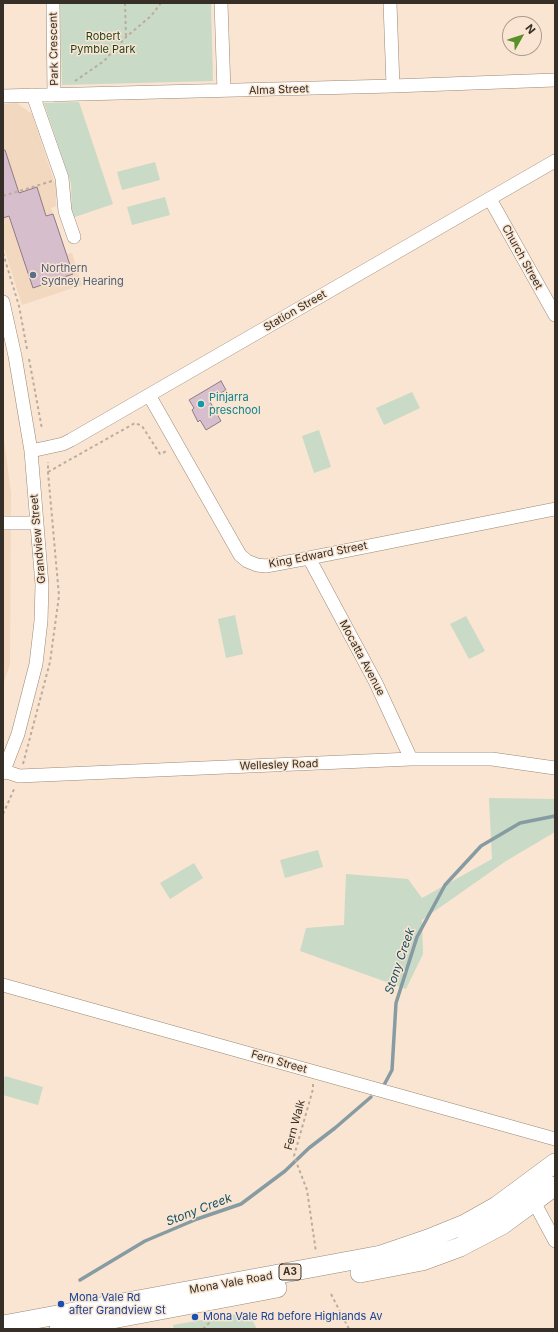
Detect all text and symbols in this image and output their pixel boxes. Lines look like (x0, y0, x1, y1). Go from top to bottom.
street label: Park Crescent (47, 12, 61, 86)
north arrow (502, 16, 542, 56)
text: N (522, 21, 539, 37)
park label: Robert Pymble Park (70, 30, 136, 56)
street label: Alma Street (249, 82, 309, 98)
street label: Church Street (499, 222, 545, 292)
place label: Northern Sydney Hearing (41, 262, 124, 288)
marker: Northern Sydney Hearing (28, 270, 38, 280)
street label: Station Street (261, 288, 329, 334)
place label: Pinjarra preschool (209, 391, 261, 417)
marker: Pinjarra preschool (196, 399, 206, 409)
street label: Grandview Street (28, 494, 48, 584)
street label: King Edward Street (268, 539, 368, 571)
street label: Mocatta Avenue (336, 618, 388, 698)
street label: Wellesley Road (239, 757, 319, 773)
water label: Stony Creek (382, 926, 418, 996)
street label: Fern Street (250, 1048, 308, 1076)
street label: Fern Walk (282, 1098, 308, 1152)
water label: Stony Creek (164, 1191, 234, 1229)
road number: A3 (279, 1264, 301, 1280)
street label: Mona Vale Road (188, 1269, 274, 1297)
place label: Mona Vale Rd after Grandview St (69, 1291, 166, 1317)
marker: Mona Vale Rd after Grandview St (56, 1299, 66, 1309)
place label: Mona Vale Rd before Highlands Av (203, 1310, 382, 1324)
marker: Mona Vale Rd before Highlands Av (190, 1312, 200, 1322)

